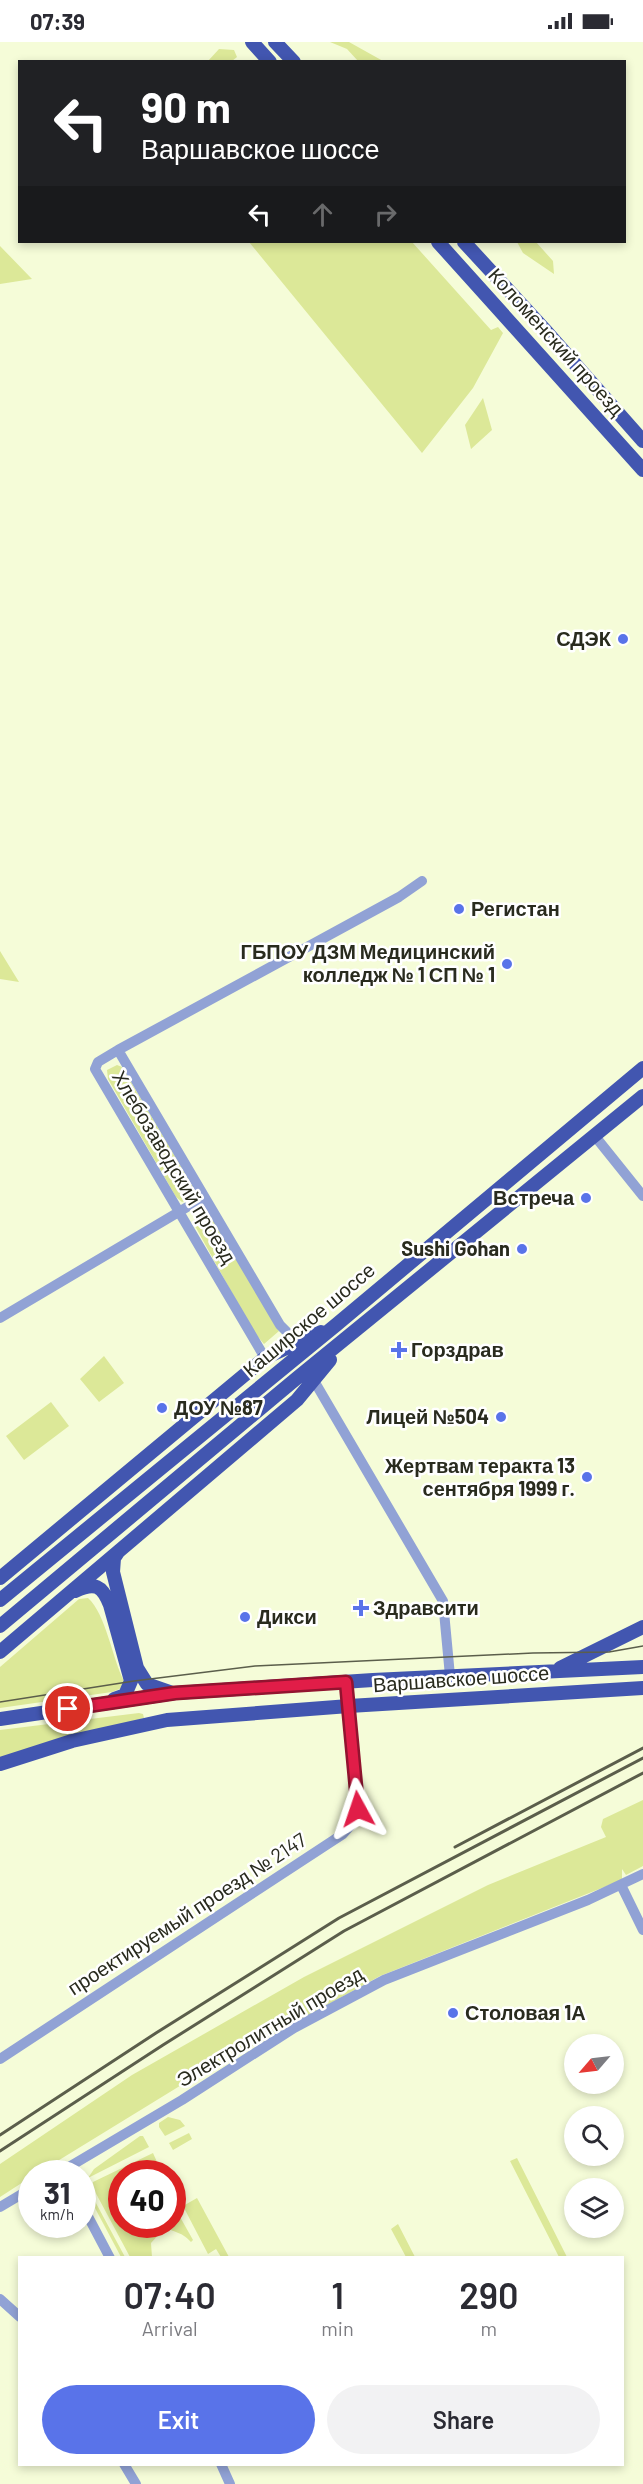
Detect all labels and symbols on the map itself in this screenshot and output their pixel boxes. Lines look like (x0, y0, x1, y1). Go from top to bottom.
street label: Коломенский проезд (484, 263, 630, 420)
place label: СДЭК (556, 626, 612, 650)
marker: СДЭК (616, 632, 630, 646)
place label: Регистан (471, 896, 560, 920)
marker: Регистан (452, 902, 466, 916)
place label: ГБПОУ ДЗМ Медицинский колледж № 1 СП № 1 (241, 939, 495, 986)
marker: ГБПОУ ДЗМ Медицинский колледж № 1 СП № 1 (500, 957, 514, 971)
street label: Хлебозаводский проезд (108, 1066, 242, 1267)
place label: Встреча (493, 1185, 575, 1209)
marker: Встреча (579, 1191, 593, 1205)
place label: Sushi Gohan (401, 1236, 510, 1260)
marker: Sushi Gohan (515, 1242, 529, 1256)
street label: Каширское шоссе (238, 1257, 379, 1381)
place label: Горздрав (411, 1337, 504, 1361)
marker: Горздрав (392, 1343, 406, 1357)
place label: ДОУ №87 (174, 1395, 263, 1419)
marker: ДОУ №87 (155, 1401, 169, 1415)
place label: Лицей №504 (366, 1404, 489, 1428)
marker: Лицей №504 (494, 1410, 508, 1424)
place label: Жертвам теракта 13 сентября 1999 г. (384, 1453, 575, 1500)
marker: Жертвам теракта 13 сентября 1999 г. (580, 1470, 594, 1484)
place label: Здравсити (373, 1595, 479, 1619)
marker: Здравсити (354, 1601, 368, 1615)
place label: Дикси (257, 1604, 317, 1628)
marker: Дикси (238, 1610, 252, 1624)
street label: Варшавское шоссе (372, 1660, 550, 1696)
pin (42, 1683, 93, 1734)
position arrow (326, 1777, 390, 1841)
street label: проектируемый проезд № 2147 (63, 1827, 311, 1999)
street label: Электролитный проезд (172, 1961, 367, 2091)
place label: Столовая 1А (465, 2000, 586, 2024)
marker: Столовая 1А (446, 2006, 460, 2020)
north arrow (564, 2034, 624, 2094)
speed limit sign: 40 (108, 2160, 186, 2238)

